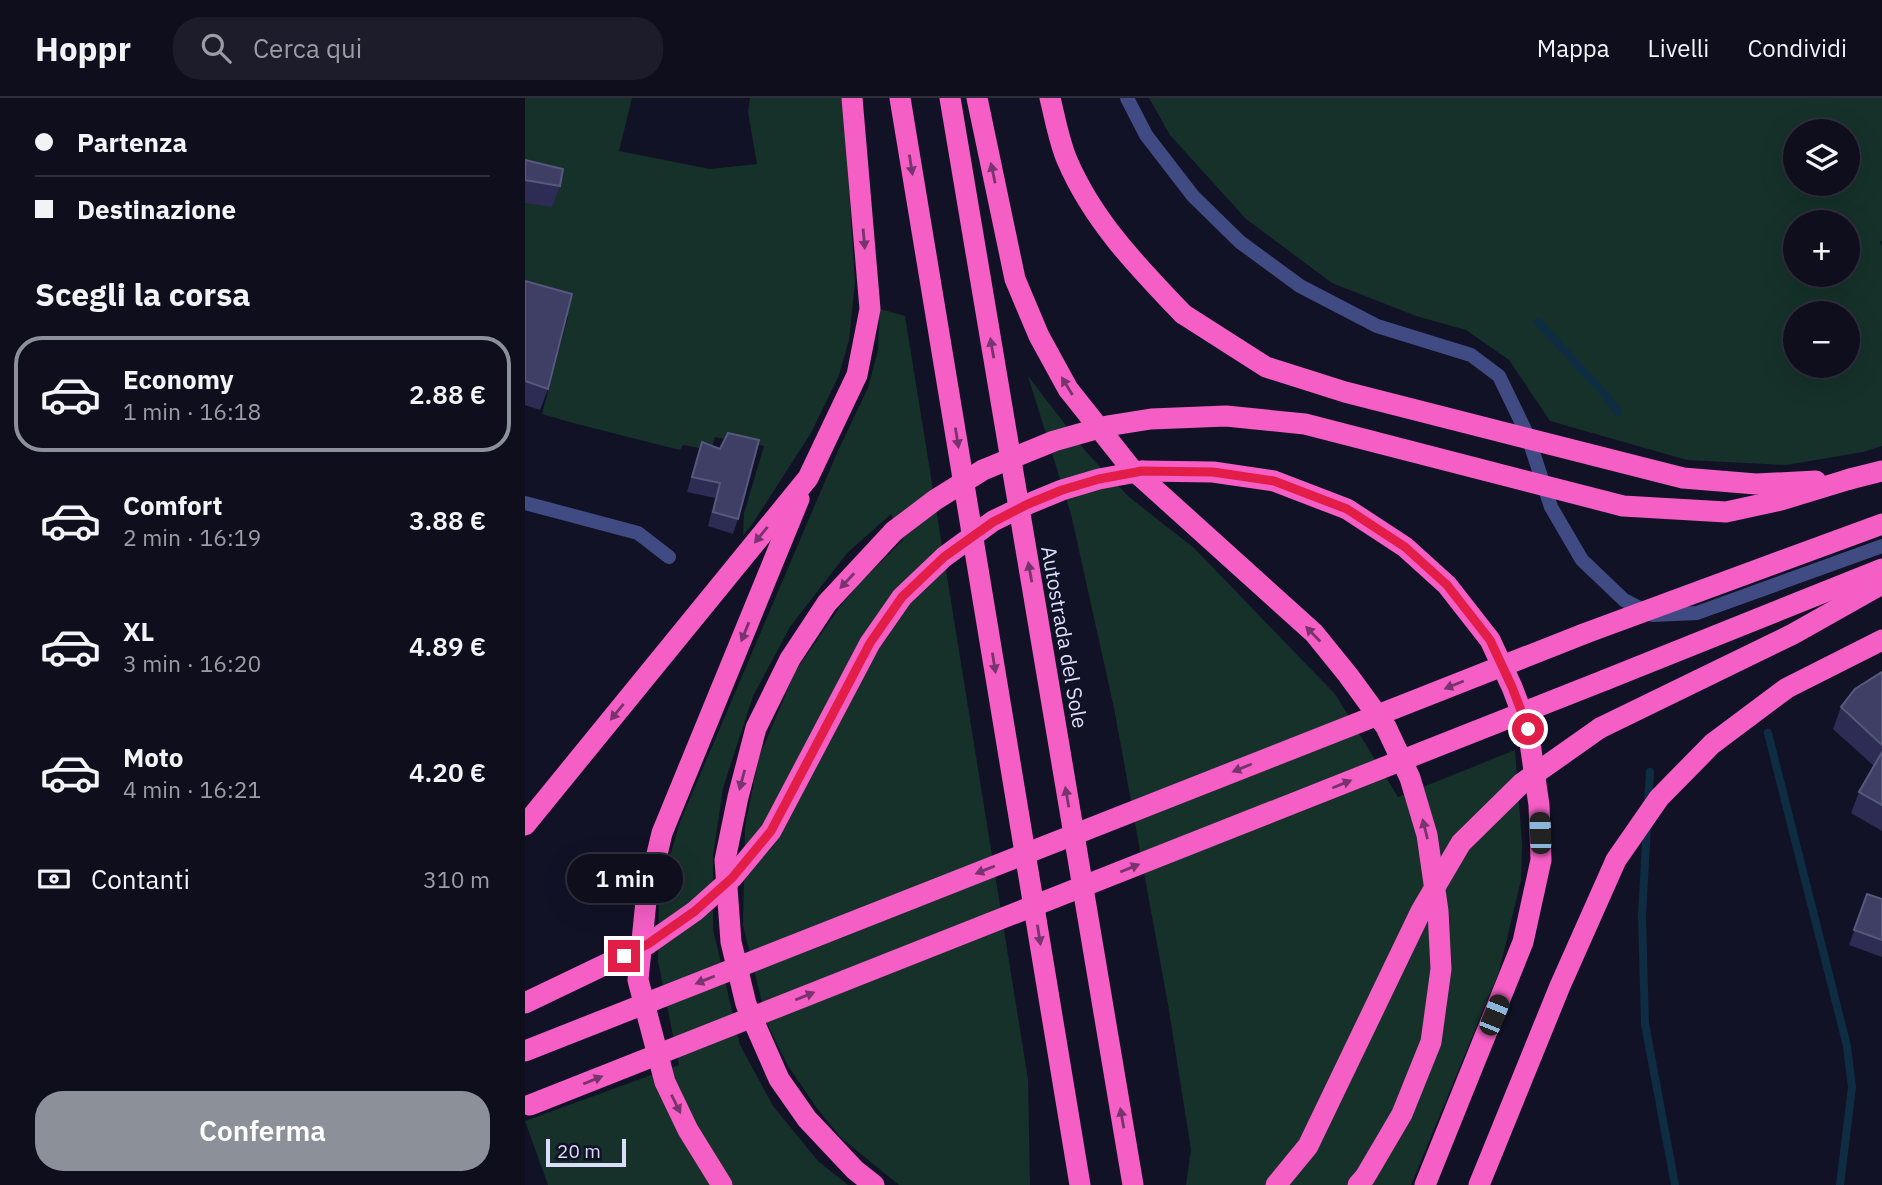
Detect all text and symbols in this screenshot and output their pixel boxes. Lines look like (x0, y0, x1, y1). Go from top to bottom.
search box (173, 17, 663, 80)
text: Hoppr (35, 27, 131, 70)
icon: search (197, 29, 235, 67)
text: Cerca qui (253, 31, 362, 65)
text: Mappa (1537, 32, 1610, 64)
text: Livelli (1648, 32, 1709, 64)
text: Condividi (1747, 32, 1847, 64)
map controls (1783, 119, 1860, 378)
button: layers (1783, 119, 1860, 196)
text: Partenza (77, 125, 187, 159)
one-way arrow (906, 154, 917, 176)
one-way arrow (987, 162, 998, 184)
text: Destinazione (77, 192, 236, 226)
button: + (1783, 210, 1860, 287)
one-way arrow (859, 228, 870, 250)
text: Scegli la corsa (35, 273, 251, 315)
button: − (1783, 301, 1860, 378)
one-way arrow (986, 337, 997, 359)
text: Economy (123, 362, 234, 396)
icon: car (39, 363, 102, 426)
one-way arrow (1061, 376, 1074, 396)
text: 2.88 € (409, 377, 486, 411)
text: 1 min · 16:18 (123, 396, 261, 426)
one-way arrow (952, 427, 963, 449)
text: Comfort (123, 488, 222, 522)
icon: car (39, 489, 102, 552)
text: 3.88 € (409, 503, 486, 537)
text: 2 min · 16:19 (123, 522, 261, 552)
one-way arrow (754, 527, 769, 544)
street label: Autostrada del Sole (1035, 544, 1095, 730)
one-way arrow (1024, 561, 1035, 583)
one-way arrow (839, 572, 855, 590)
text: XL (123, 614, 154, 648)
icon: car (39, 615, 102, 678)
one-way arrow (739, 621, 750, 642)
one-way arrow (1305, 625, 1321, 643)
text: 4.89 € (409, 629, 486, 663)
text: 3 min · 16:20 (123, 648, 261, 678)
one-way arrow (989, 652, 1000, 674)
one-way arrow (1443, 679, 1464, 690)
one-way arrow (610, 702, 625, 720)
route start (1512, 713, 1544, 745)
text: Moto (123, 740, 183, 774)
icon: car (39, 741, 102, 804)
text: 4.20 € (409, 755, 486, 789)
one-way arrow (1232, 763, 1253, 774)
one-way arrow (736, 769, 747, 791)
text: 4 min · 16:21 (123, 774, 261, 804)
one-way arrow (1331, 779, 1352, 790)
one-way arrow (1061, 786, 1072, 808)
car (1529, 812, 1552, 854)
one-way arrow (1419, 818, 1429, 839)
callout: 1 min (566, 854, 682, 904)
icon: cash (35, 860, 73, 898)
text: Contanti (91, 862, 190, 896)
one-way arrow (1120, 862, 1141, 873)
text: 1 min (595, 863, 655, 893)
text: 310 m (423, 864, 490, 894)
one-way arrow (974, 864, 995, 875)
one-way arrow (1034, 924, 1045, 946)
route end (608, 940, 640, 972)
one-way arrow (694, 974, 715, 985)
one-way arrow (794, 991, 815, 1002)
car (1477, 992, 1512, 1038)
one-way arrow (583, 1074, 604, 1085)
button: Conferma (35, 1091, 490, 1171)
one-way arrow (670, 1094, 681, 1114)
one-way arrow (1116, 1107, 1127, 1129)
scale bar (546, 1136, 627, 1168)
text: 20 m (557, 1139, 601, 1163)

